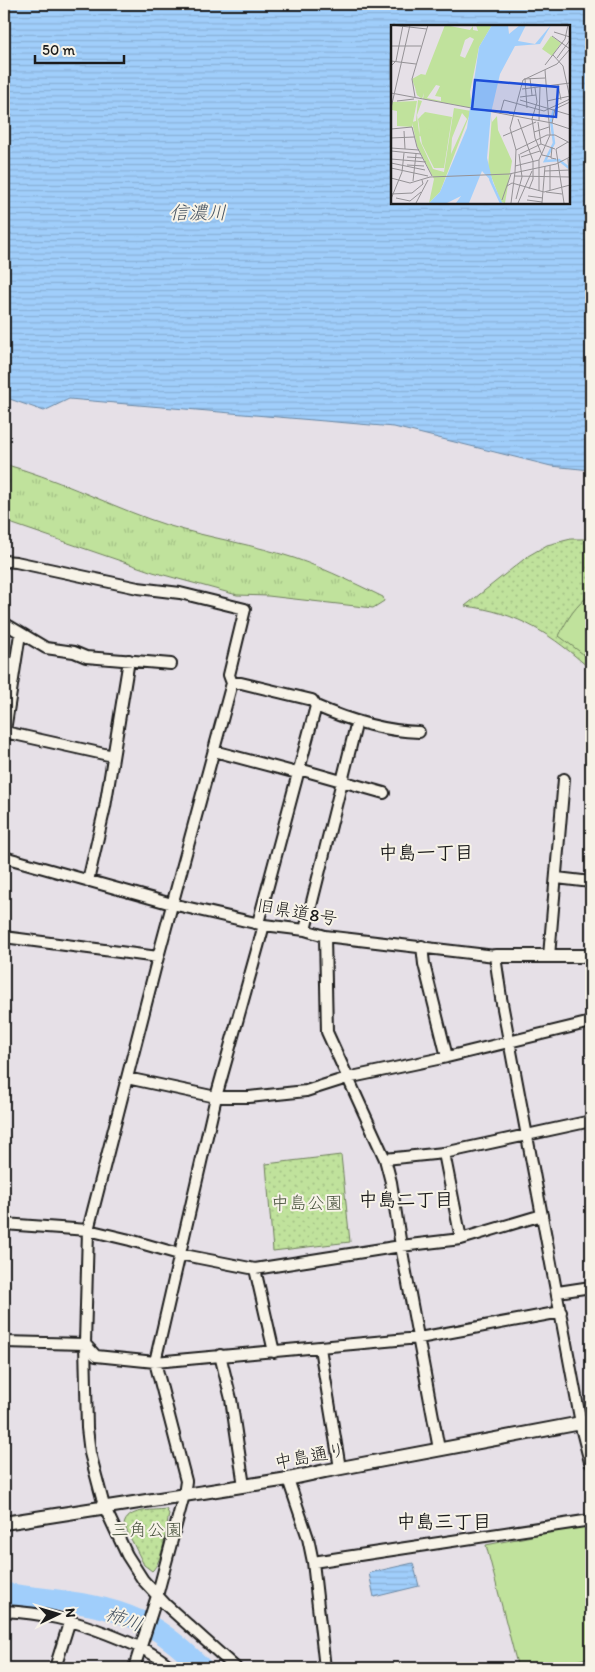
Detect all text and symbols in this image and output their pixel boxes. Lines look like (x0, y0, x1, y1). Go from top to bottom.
inset map (391, 25, 570, 204)
scale bar (35, 32, 124, 64)
text: 50 m (42, 41, 75, 59)
water label: 信濃川 (169, 201, 227, 224)
district label: 中島一丁目 (378, 841, 474, 864)
street label: 旧県道8号 (255, 894, 339, 930)
district label: 中島二丁目 (358, 1188, 454, 1211)
park label: 中島公園 (271, 1192, 343, 1214)
street label: 中島通り (273, 1438, 347, 1474)
district label: 中島三丁目 (396, 1510, 492, 1533)
park label: 三角公園 (111, 1519, 183, 1541)
north arrow (32, 1590, 82, 1640)
water label: 柿川 (102, 1602, 146, 1636)
text: N (62, 1607, 79, 1618)

